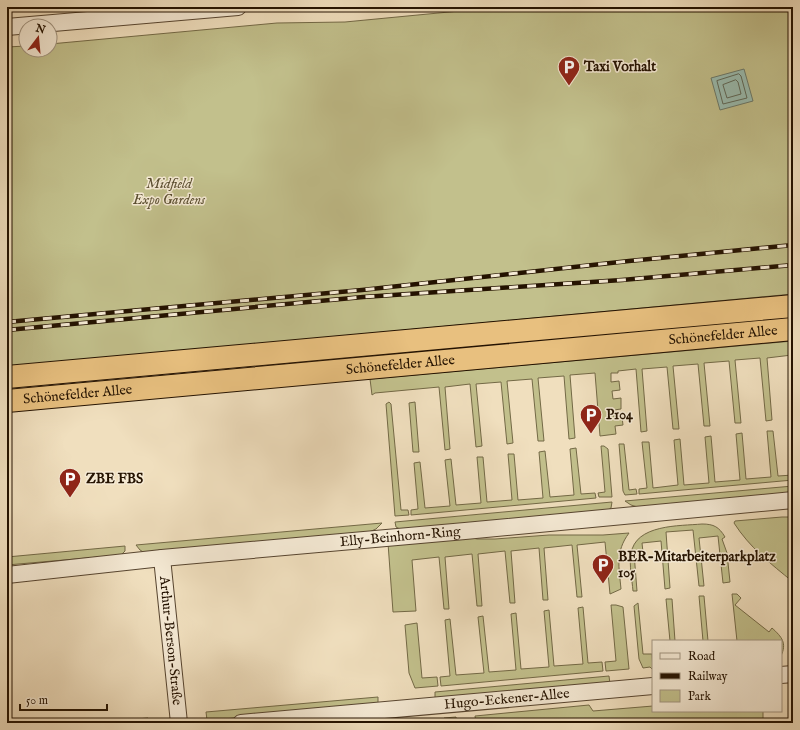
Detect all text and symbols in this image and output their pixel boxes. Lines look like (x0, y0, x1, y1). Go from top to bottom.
north arrow (18, 18, 58, 58)
text: N (33, 21, 47, 38)
parking icon: Taxi Vorhalt (556, 54, 582, 87)
place label: Taxi Vorhalt (583, 58, 656, 76)
park label: Midfield Expo Gardens (132, 175, 206, 209)
street label: Schönefelder Allee (668, 321, 779, 349)
street label: Schönefelder Allee (345, 351, 456, 379)
street label: Schönefelder Allee (22, 381, 134, 408)
parking icon: P104 (578, 402, 604, 435)
place label: P104 (606, 406, 634, 424)
parking icon: ZBE FBS (57, 466, 83, 499)
place label: ZBE FBS (86, 470, 143, 488)
street label: Elly-Beinhorn-Ring (339, 522, 462, 551)
place label: BER-Mitarbeiterparkplatz 105 (618, 548, 776, 582)
parking icon: BER-Mitarbeiterparkplatz 105 (590, 552, 616, 585)
street label: Arthur-Berson-Straße (155, 574, 186, 707)
legend (652, 640, 782, 712)
text: Road (688, 649, 716, 664)
text: Railway (688, 669, 727, 684)
street label: Hugo-Eckener-Allee (443, 684, 571, 714)
scale bar (20, 686, 107, 712)
text: Park (688, 689, 711, 704)
text: 50 m (26, 693, 48, 708)

